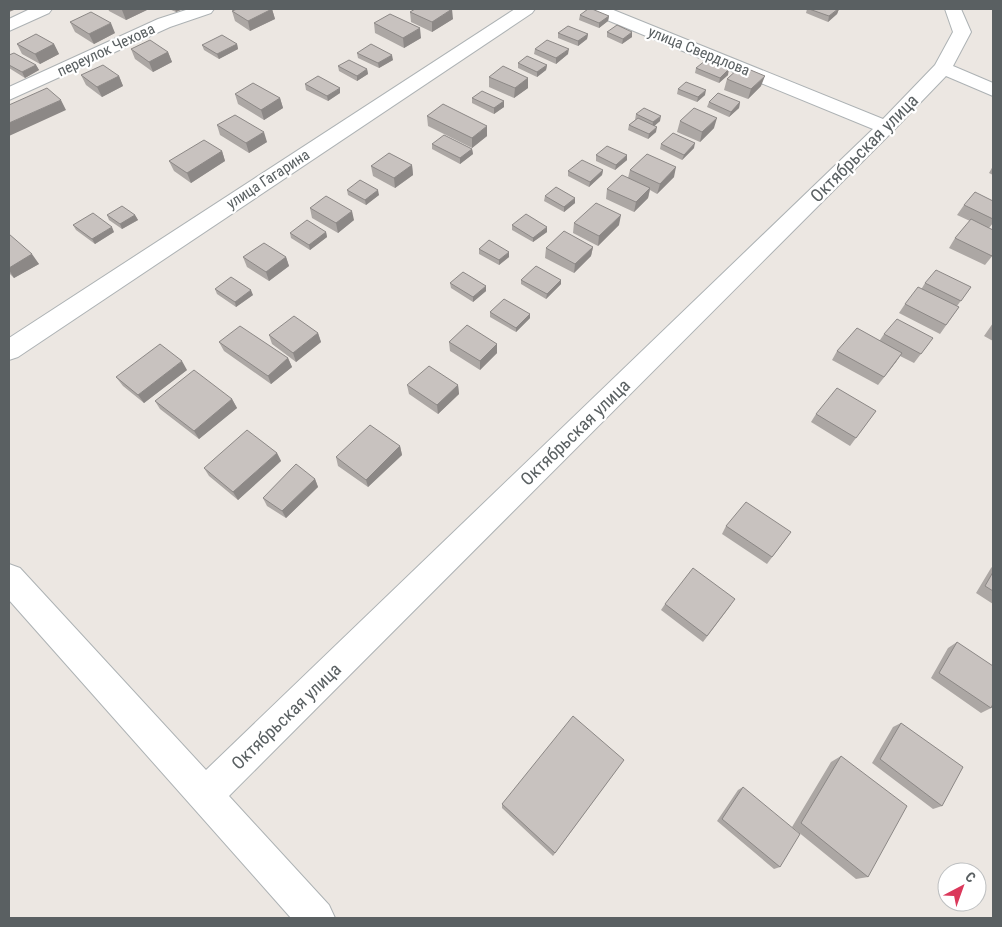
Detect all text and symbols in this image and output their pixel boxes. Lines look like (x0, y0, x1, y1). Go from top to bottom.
street label: переулок Чехова (54, 20, 158, 80)
street label: улица Свердлова (646, 22, 752, 80)
street label: Октябрьская улица (806, 90, 922, 206)
street label: улица Гагарина (223, 145, 313, 213)
street label: Октябрьская улица (516, 374, 634, 490)
street label: Октябрьская улица (227, 658, 345, 774)
north arrow (937, 862, 987, 912)
text: С (962, 869, 979, 886)

